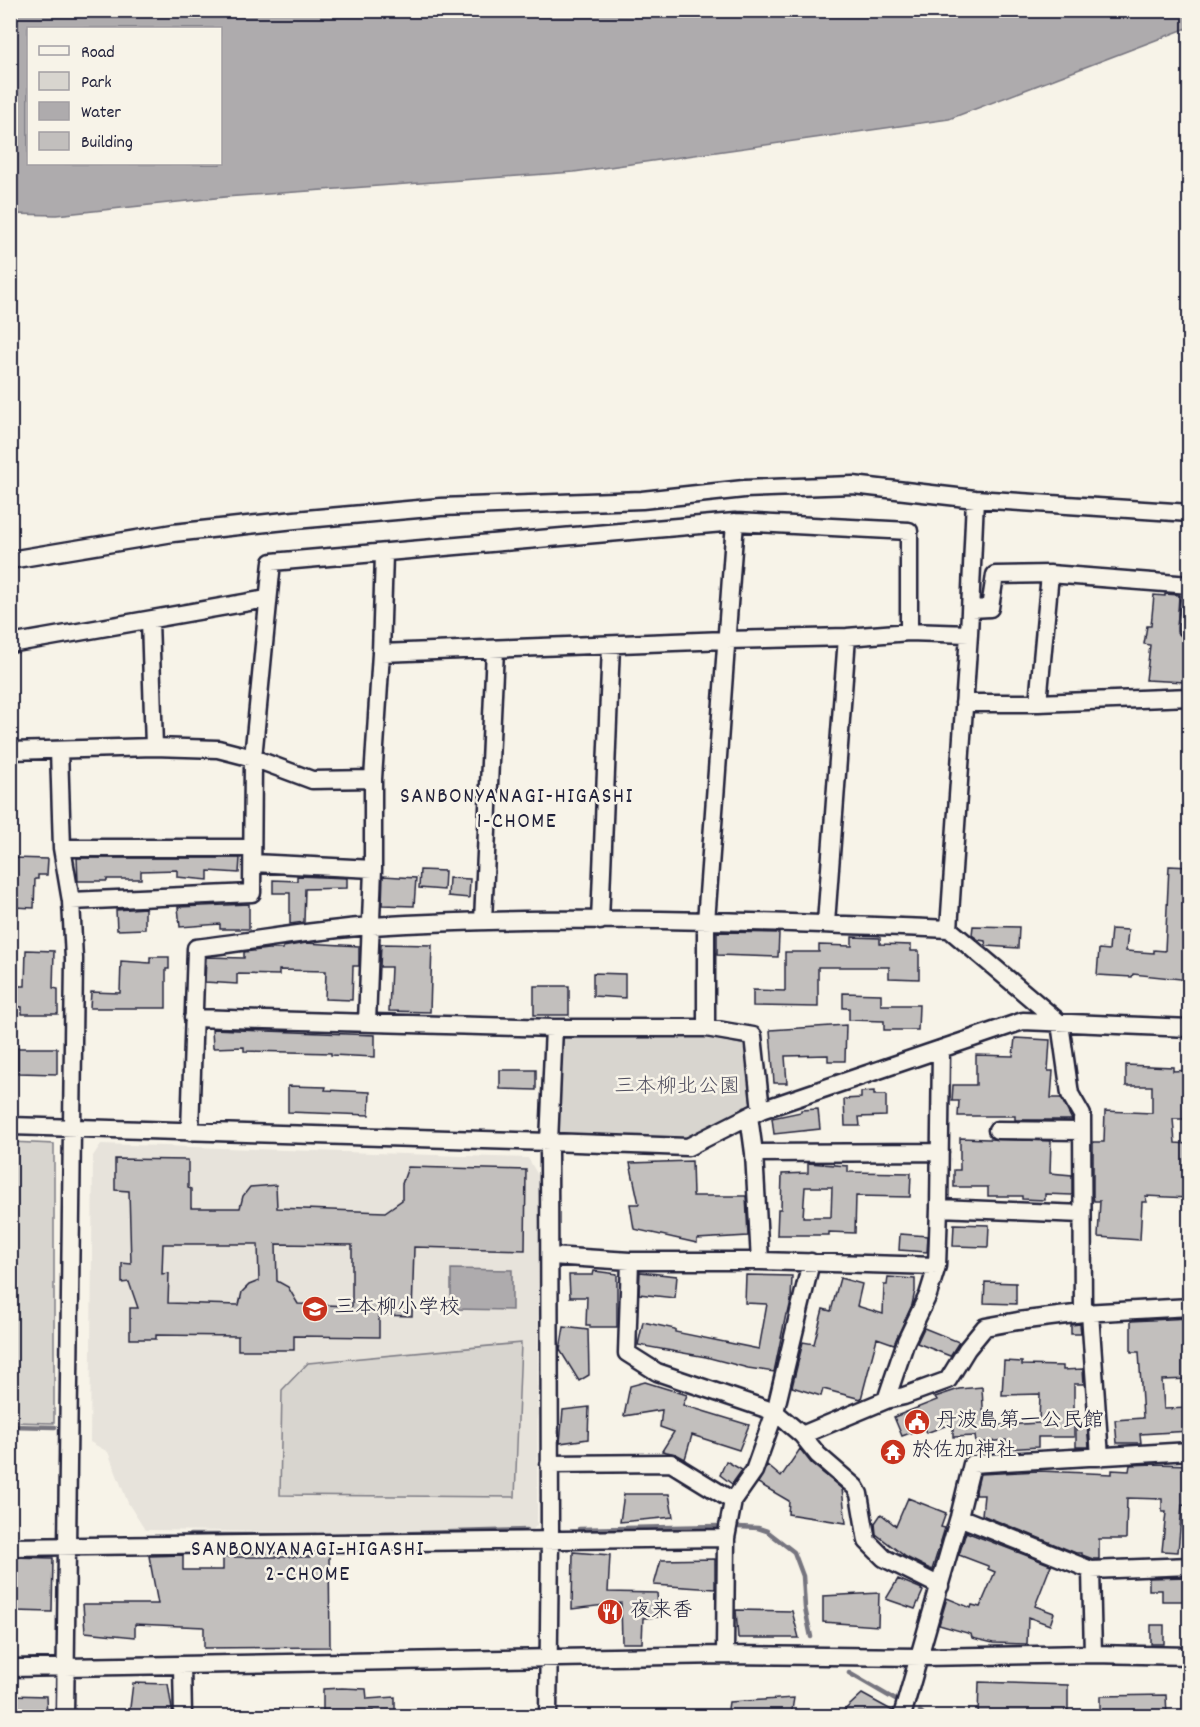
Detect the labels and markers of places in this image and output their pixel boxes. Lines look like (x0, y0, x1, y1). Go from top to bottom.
school or university icon: 三本柳小学校 (300, 1294, 330, 1324)
place label: 三本柳小学校 (334, 1294, 460, 1324)
public building icon: 丹波島第一公民館 (902, 1407, 932, 1437)
place label: 丹波島第一公民館 (936, 1407, 1104, 1437)
temple icon: 於佐加神社 (878, 1437, 908, 1467)
place label: 於佐加神社 (912, 1437, 1017, 1467)
restaurant icon: 夜来香 (595, 1597, 625, 1627)
place label: 夜来香 (630, 1597, 693, 1627)

